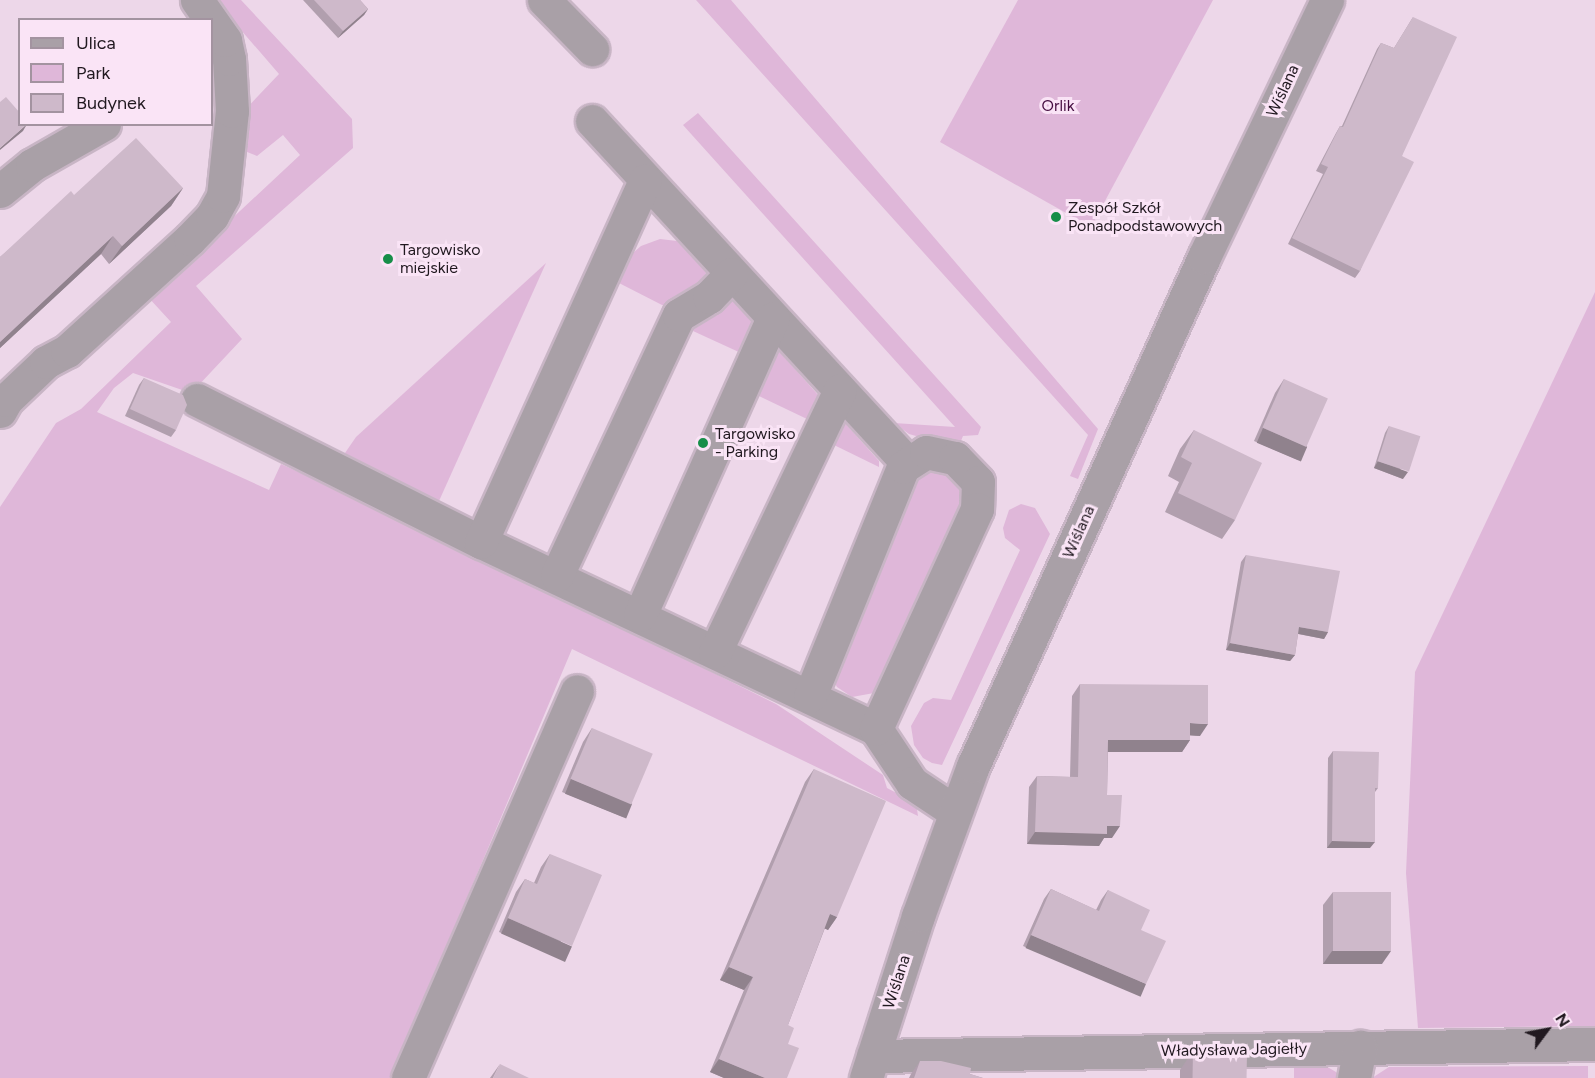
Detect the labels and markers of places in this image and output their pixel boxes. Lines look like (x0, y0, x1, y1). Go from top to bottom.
place label: Zespół Szkół Ponadpodstawowych (1068, 198, 1222, 236)
marker: Zespół Szkół Ponadpodstawowych (1049, 210, 1063, 224)
place label: Targowisko miejskie (400, 240, 480, 278)
marker: Targowisko miejskie (381, 252, 395, 266)
place label: Targowisko - Parking (715, 424, 795, 462)
marker: Targowisko - Parking (696, 436, 710, 450)

